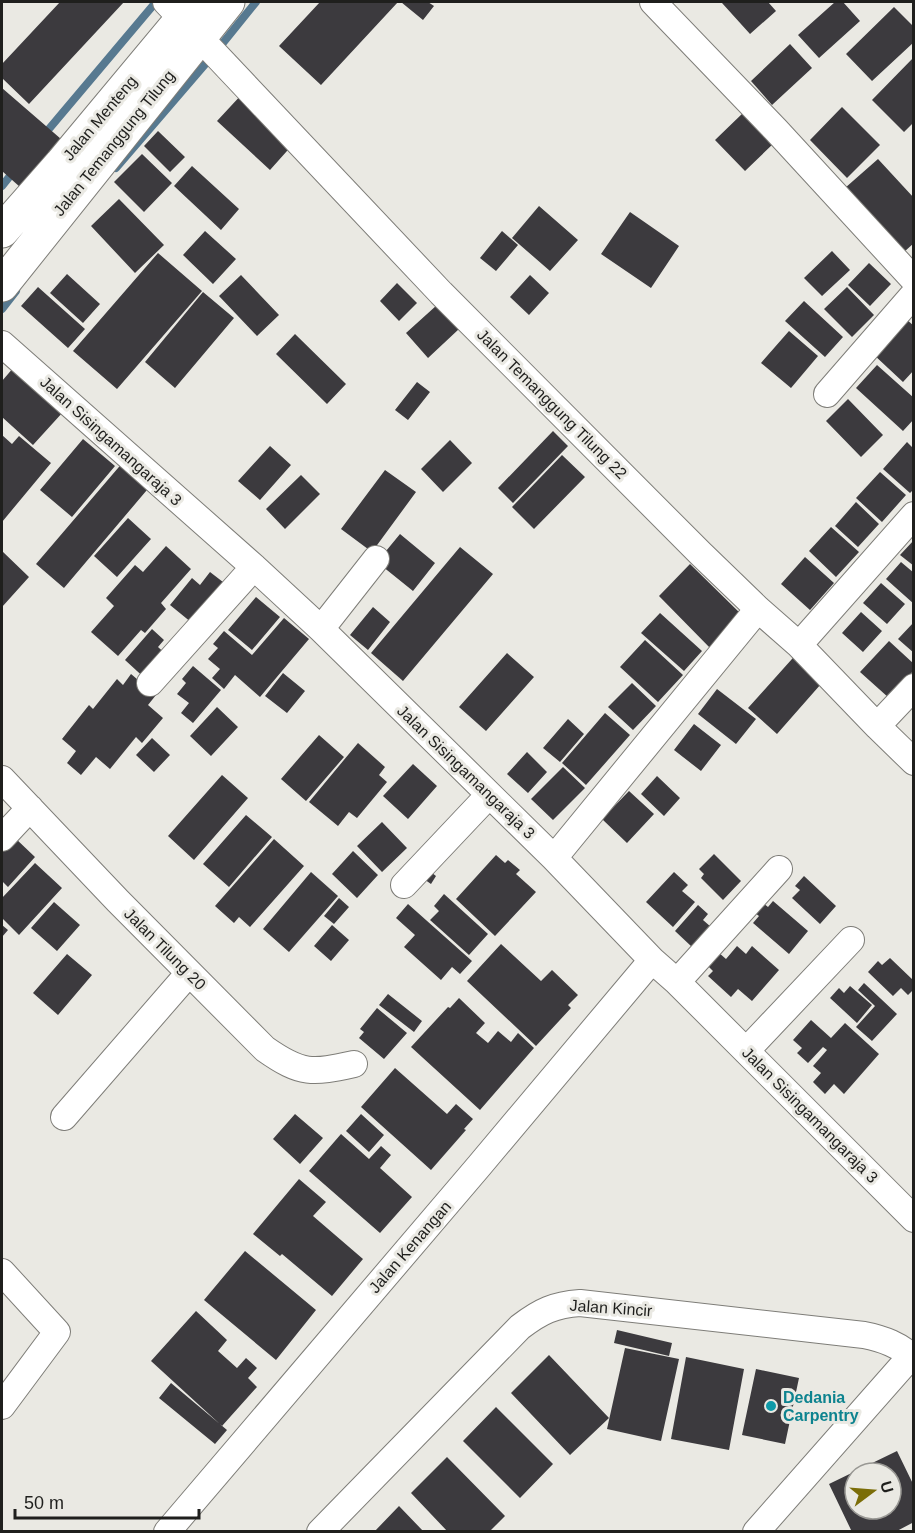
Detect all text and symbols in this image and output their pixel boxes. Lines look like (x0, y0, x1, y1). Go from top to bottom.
street label: Jalan Temanggung Tilung (50, 67, 178, 219)
street label: Jalan Menteng (60, 72, 140, 164)
street label: Jalan Temanggung Tilung 22 (474, 326, 630, 482)
street label: Jalan Sisingamangaraja 3 (37, 373, 185, 509)
street label: Jalan Sisingamangaraja 3 (394, 702, 538, 842)
street label: Jalan Tilung 20 (121, 905, 209, 993)
street label: Jalan Sisingamangaraja 3 (739, 1044, 881, 1186)
street label: Jalan Kenangan (366, 1198, 454, 1296)
street label: Jalan Kincir (569, 1297, 654, 1319)
place label: Dedania Carpentry (783, 1389, 859, 1424)
marker: Dedania Carpentry (764, 1399, 778, 1413)
north arrow (843, 1461, 903, 1521)
text: U (877, 1479, 897, 1495)
scale bar (15, 1482, 200, 1520)
text: 50 m (24, 1493, 64, 1513)

